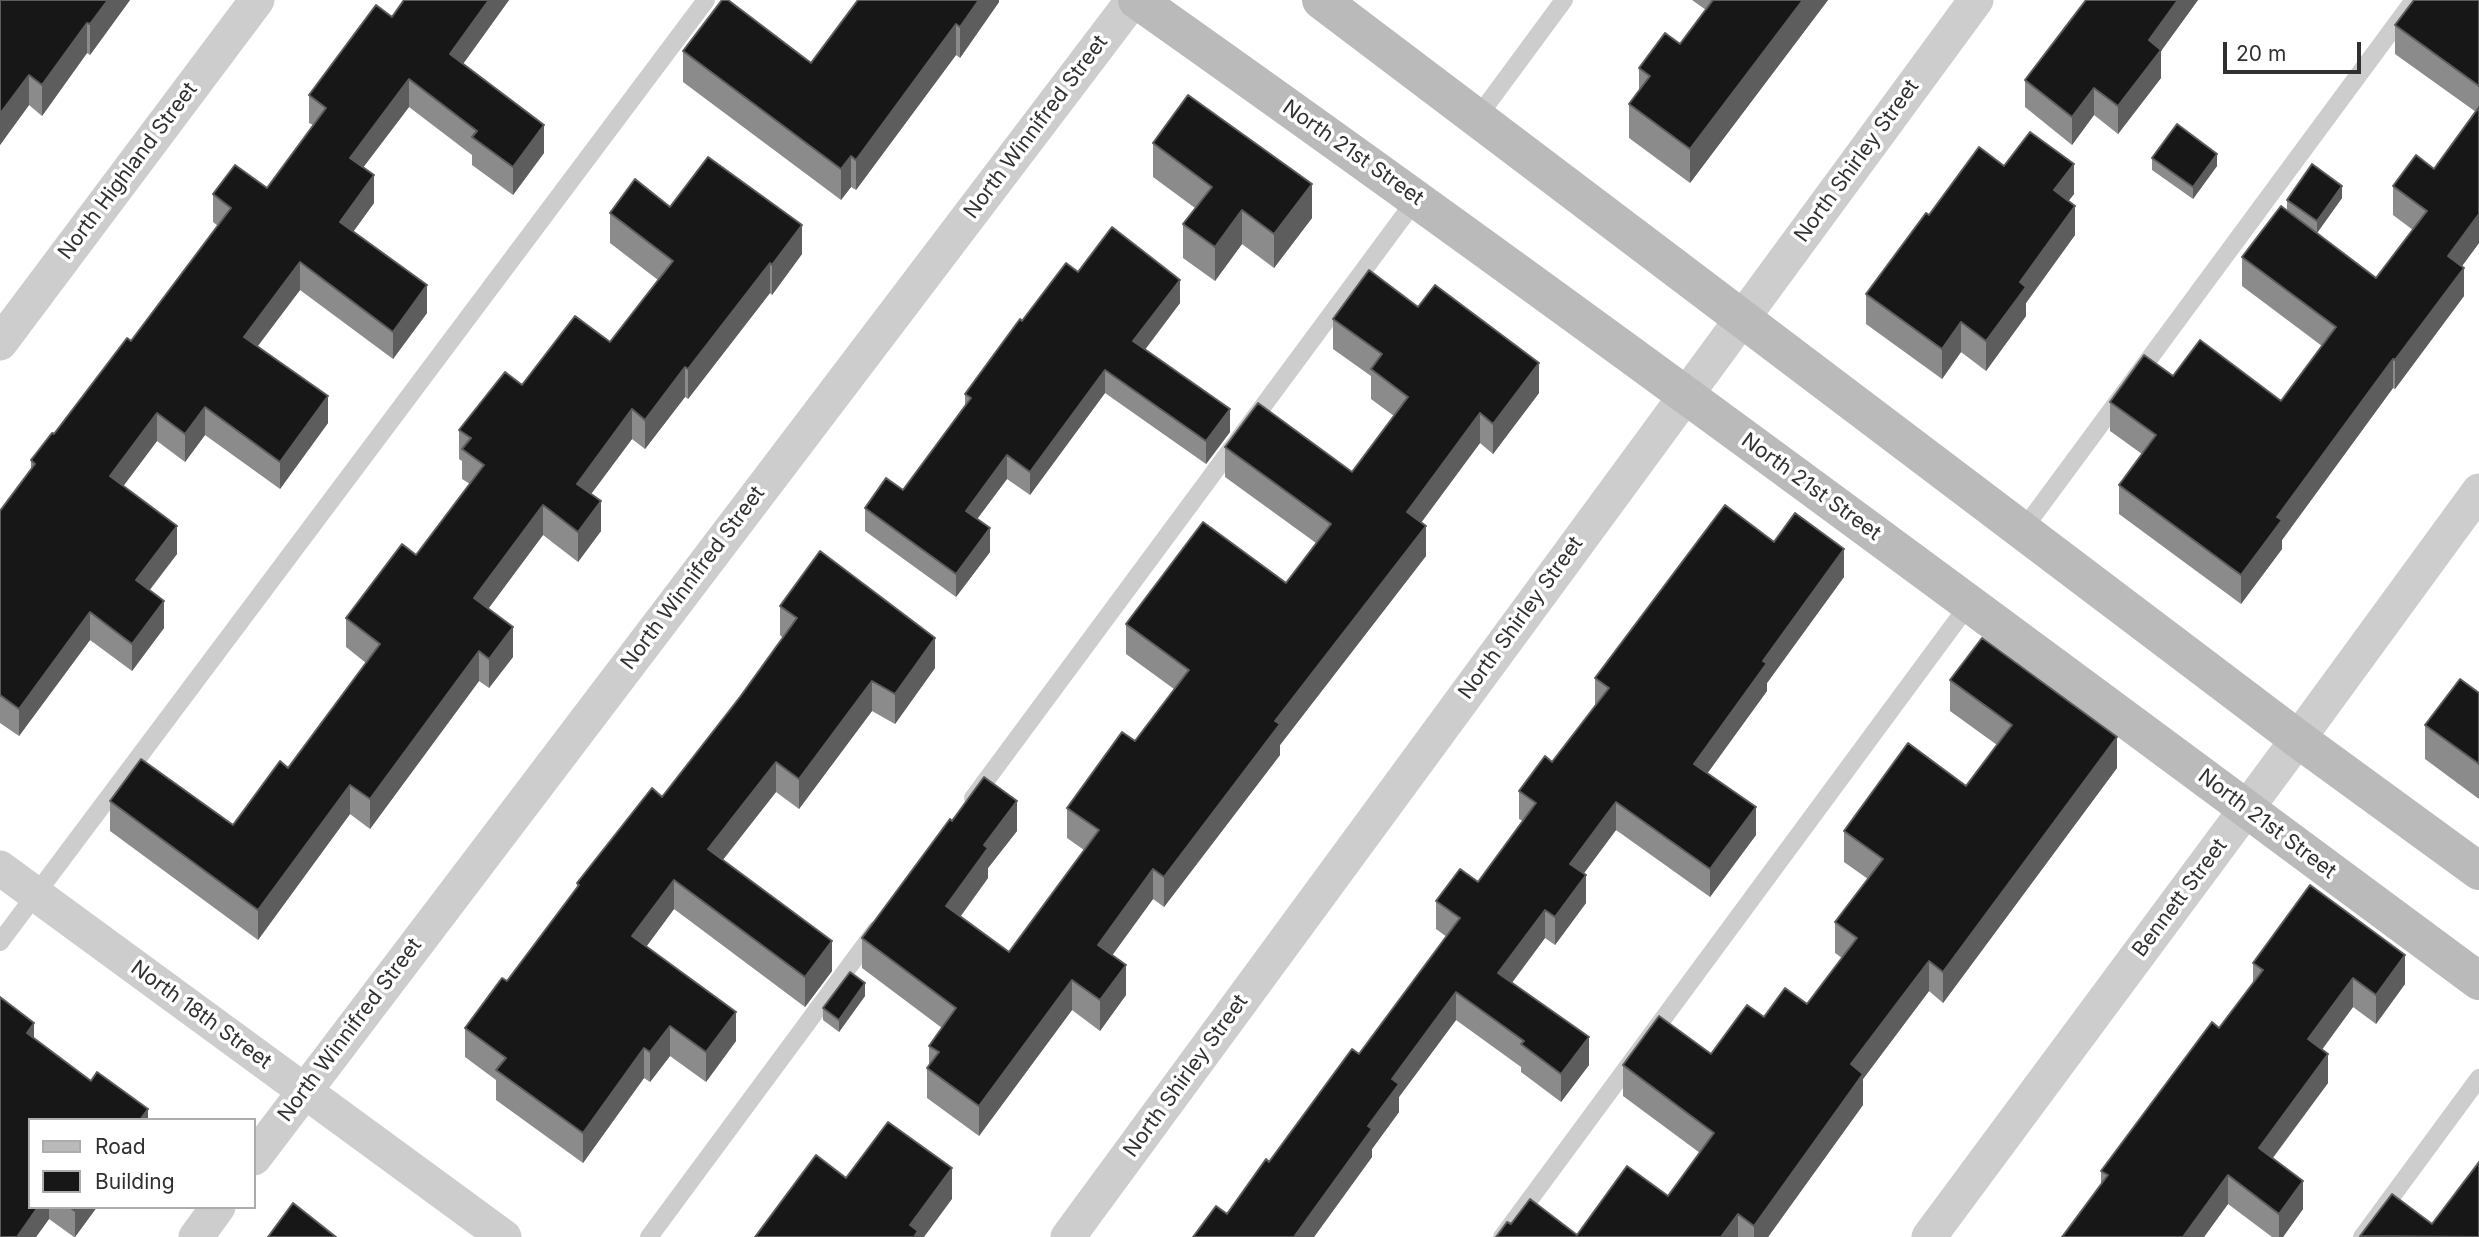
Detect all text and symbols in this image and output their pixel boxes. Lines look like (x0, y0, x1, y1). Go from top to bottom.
scale bar (2227, 28, 2365, 72)
street label: North Winnifred Street (959, 30, 1113, 224)
text: 20 m (2236, 41, 2286, 66)
street label: North Shirley Street (1790, 75, 1924, 247)
street label: North Highland Street (53, 78, 203, 264)
street label: North 21st Street (1278, 95, 1428, 211)
street label: North 21st Street (1736, 428, 1886, 546)
street label: North Winnifred Street (616, 481, 770, 675)
street label: North Shirley Street (1454, 532, 1588, 704)
street label: North 21st Street (2193, 764, 2341, 884)
street label: Bennett Street (2127, 834, 2233, 962)
street label: North Winnifred Street (273, 933, 427, 1127)
street label: North 18th Street (126, 955, 276, 1075)
street label: North Shirley Street (1119, 990, 1253, 1162)
legend (28, 1118, 256, 1209)
text: Road (95, 1134, 146, 1159)
text: Building (95, 1169, 175, 1194)

